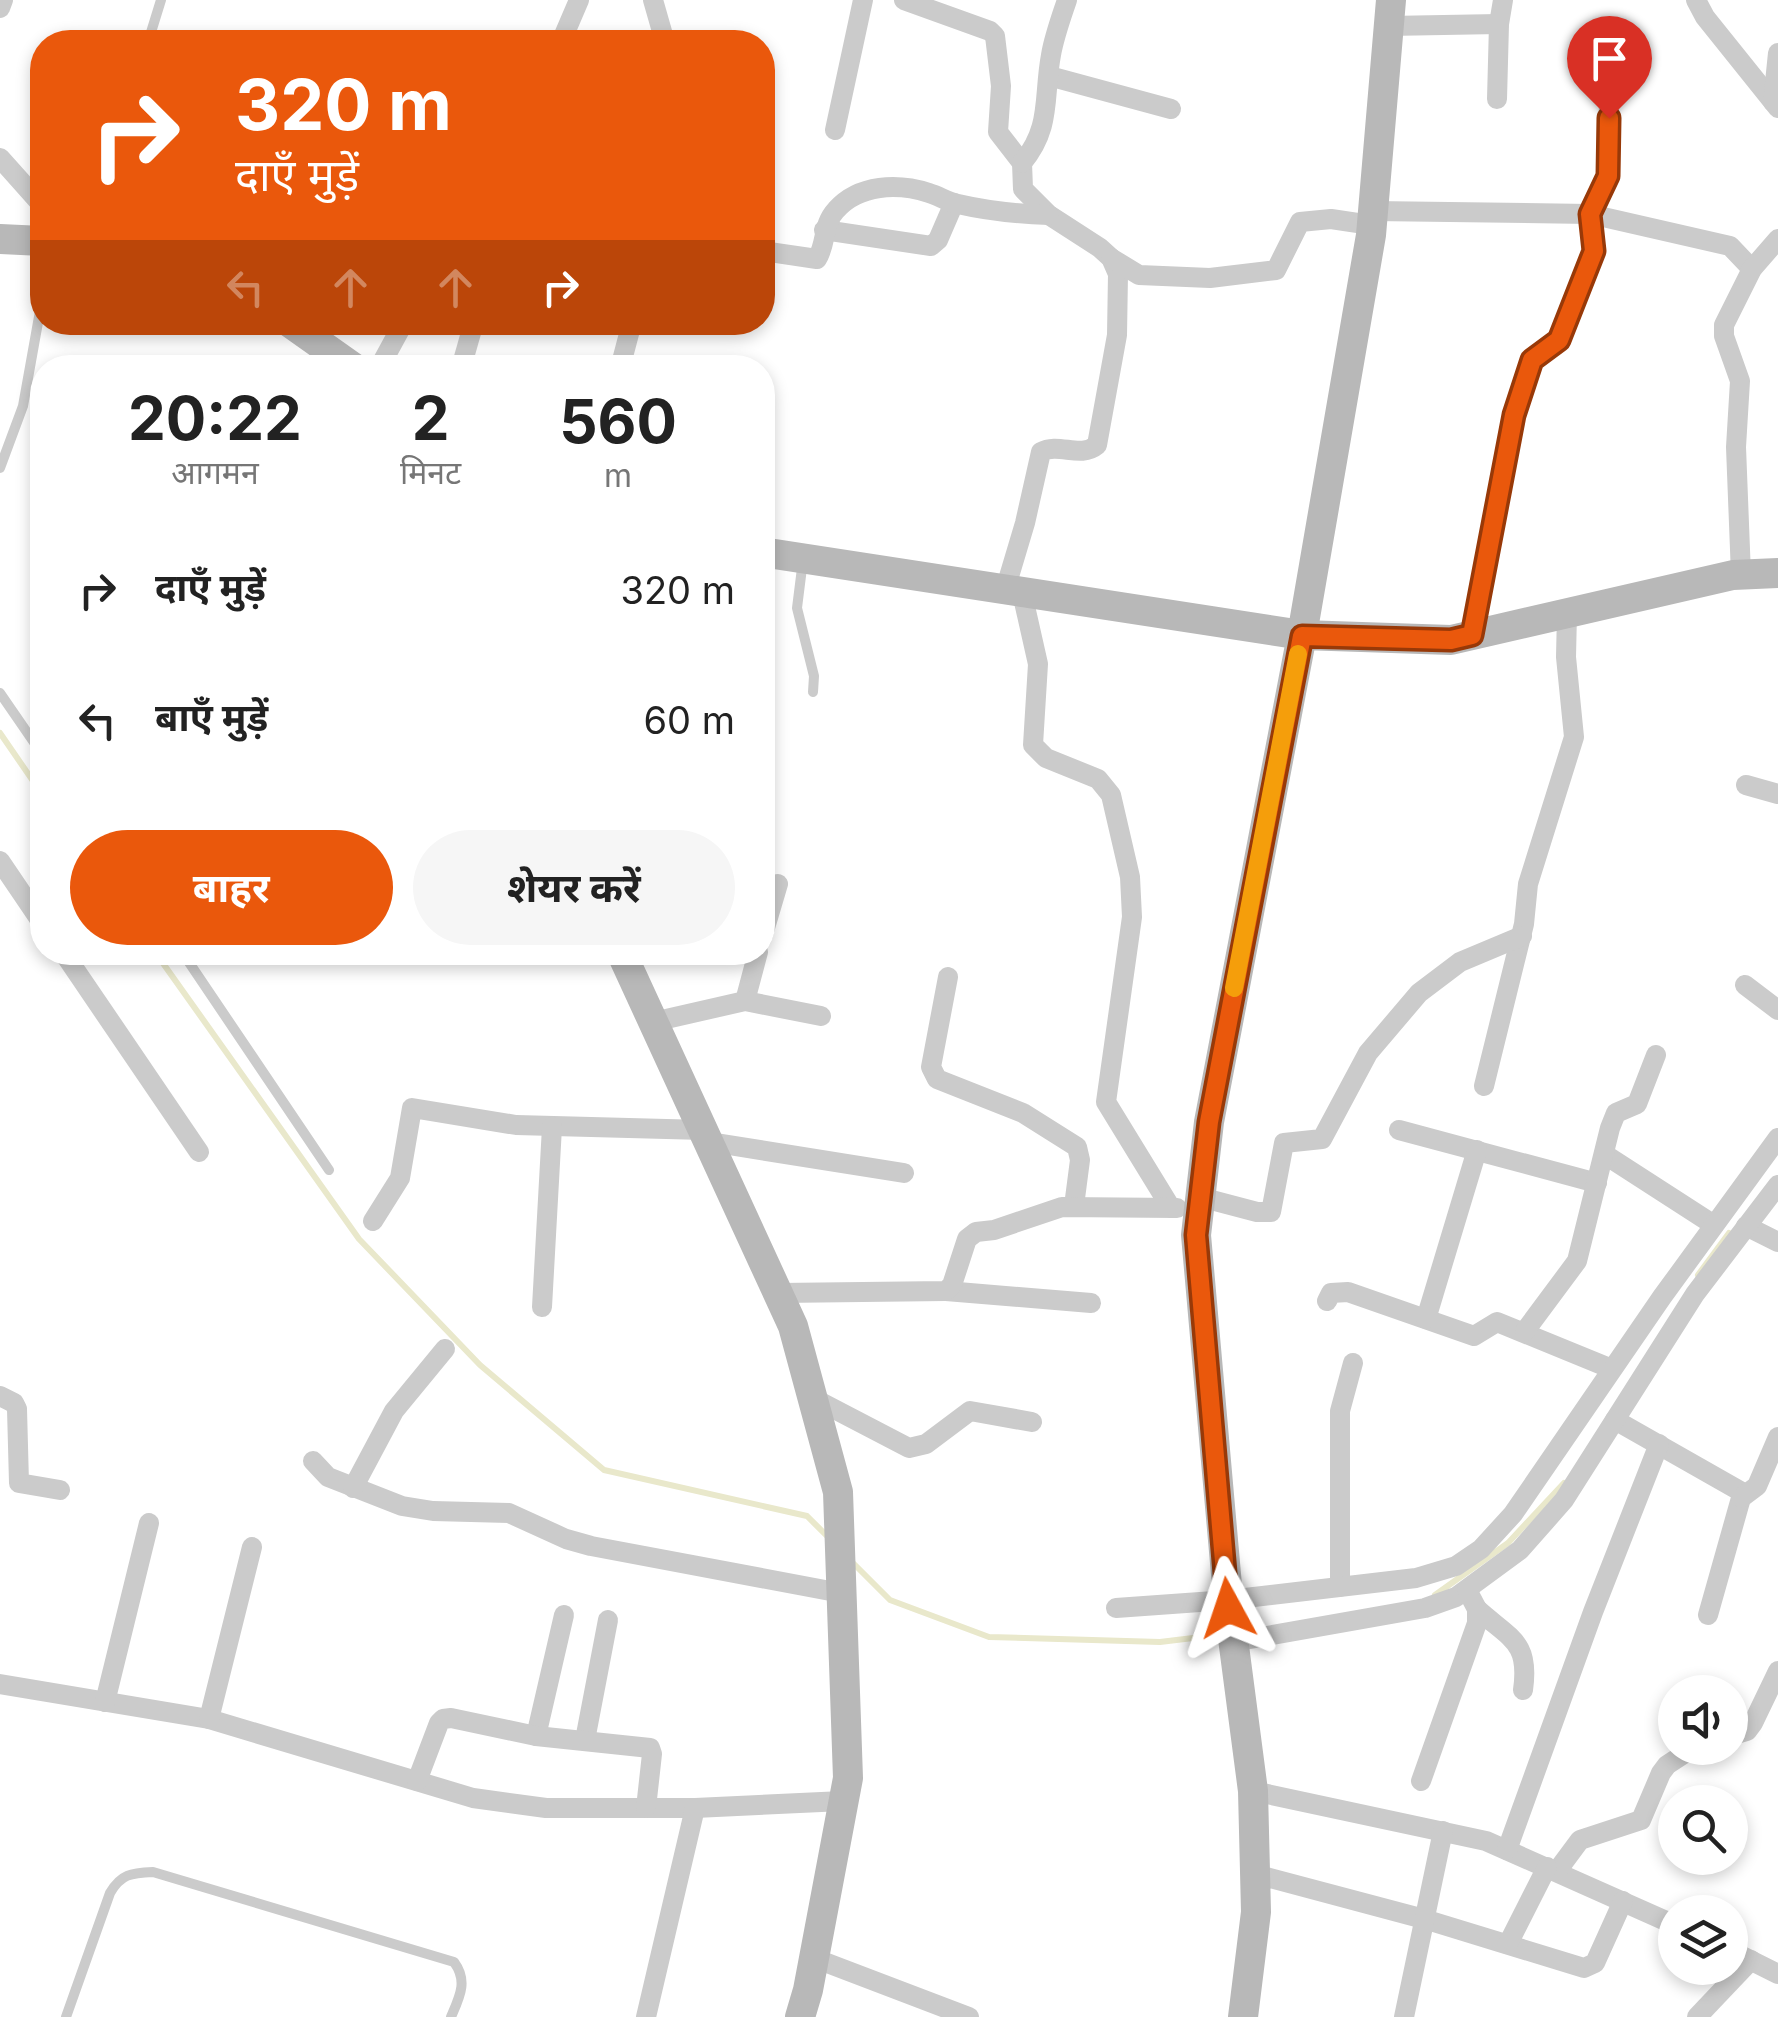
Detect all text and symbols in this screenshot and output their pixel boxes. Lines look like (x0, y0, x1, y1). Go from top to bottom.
pin (1567, 16, 1652, 119)
icon: arrive (1582, 31, 1637, 86)
text: 320 m (235, 62, 452, 147)
icon: right (70, 70, 200, 200)
text: दाएँ मुड़ें (235, 147, 359, 202)
icon: left (218, 260, 273, 315)
icon: ahead (323, 260, 378, 315)
icon: ahead (428, 260, 483, 315)
icon: right (533, 260, 588, 315)
text: 20:22 (128, 382, 302, 454)
text: 2 (412, 382, 449, 454)
text: 560 (559, 385, 677, 457)
text: आगमन (171, 453, 259, 492)
text: मिनट (400, 453, 461, 492)
text: m (604, 456, 632, 495)
icon: right (70, 563, 125, 618)
text: दाएँ मुड़ें (155, 564, 266, 610)
text: 320 m (620, 567, 735, 613)
icon: left (70, 693, 125, 748)
text: बाएँ मुड़ें (155, 694, 268, 740)
text: 60 m (643, 697, 735, 743)
button: बाहर (70, 830, 393, 945)
button: शेयर करें (413, 830, 735, 945)
position arrow (1176, 1556, 1280, 1660)
map controls (1658, 1675, 1748, 1985)
button: sound (1658, 1675, 1748, 1765)
button: search (1658, 1785, 1748, 1875)
button: layers (1658, 1895, 1748, 1985)

